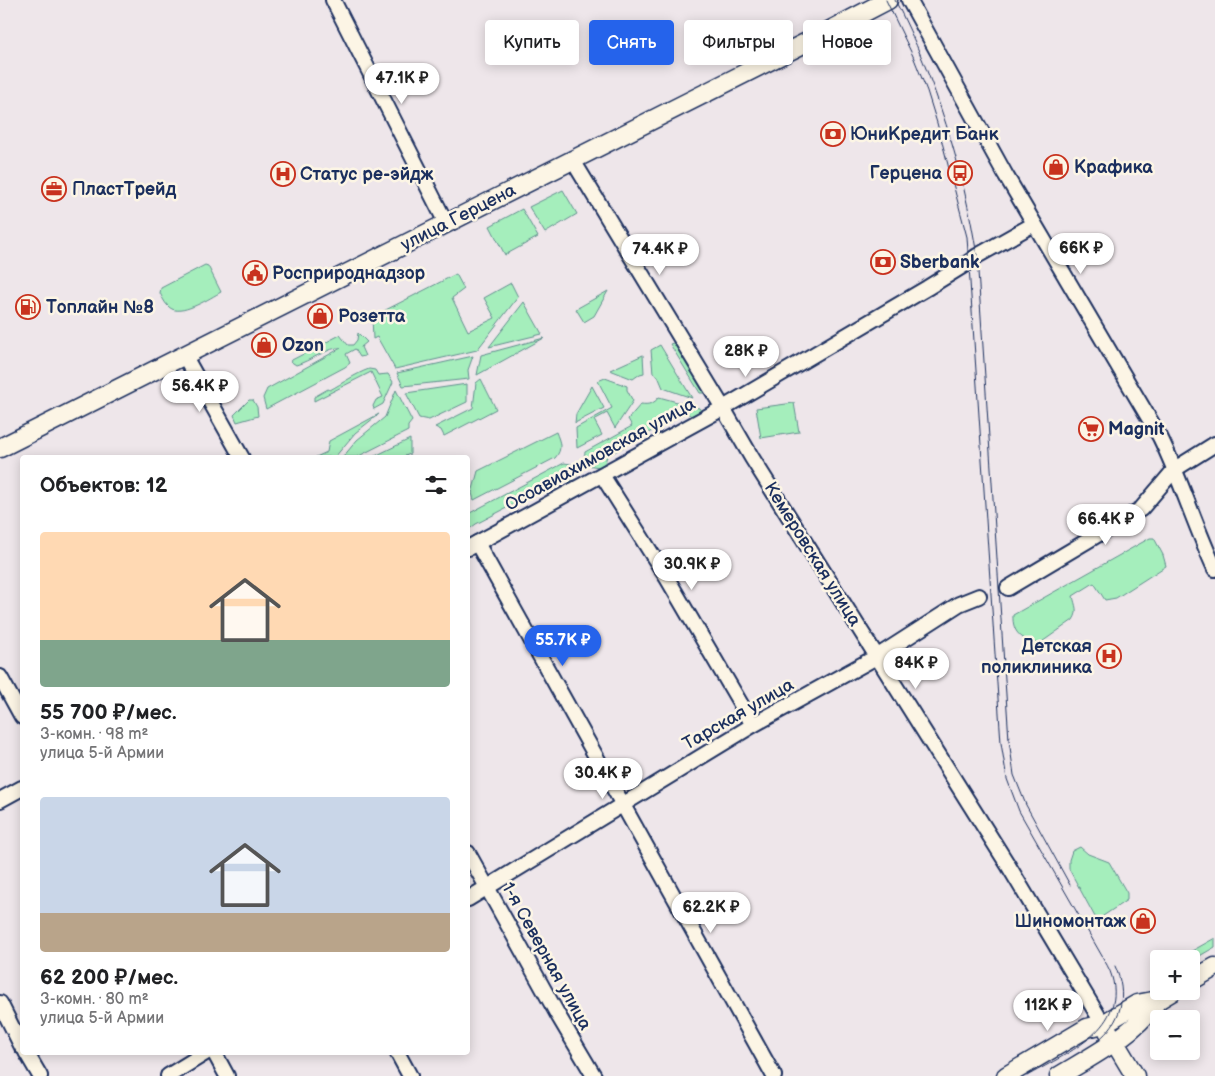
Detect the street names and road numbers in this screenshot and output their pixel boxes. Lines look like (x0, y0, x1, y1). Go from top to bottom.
street label: улица Герцена (397, 179, 520, 255)
street label: Осоавиахимовская улица (501, 393, 699, 516)
street label: Кемеровская улица (760, 478, 866, 630)
street label: Тарская улица (679, 674, 798, 755)
street label: 1-я Северная улица (497, 879, 596, 1034)

